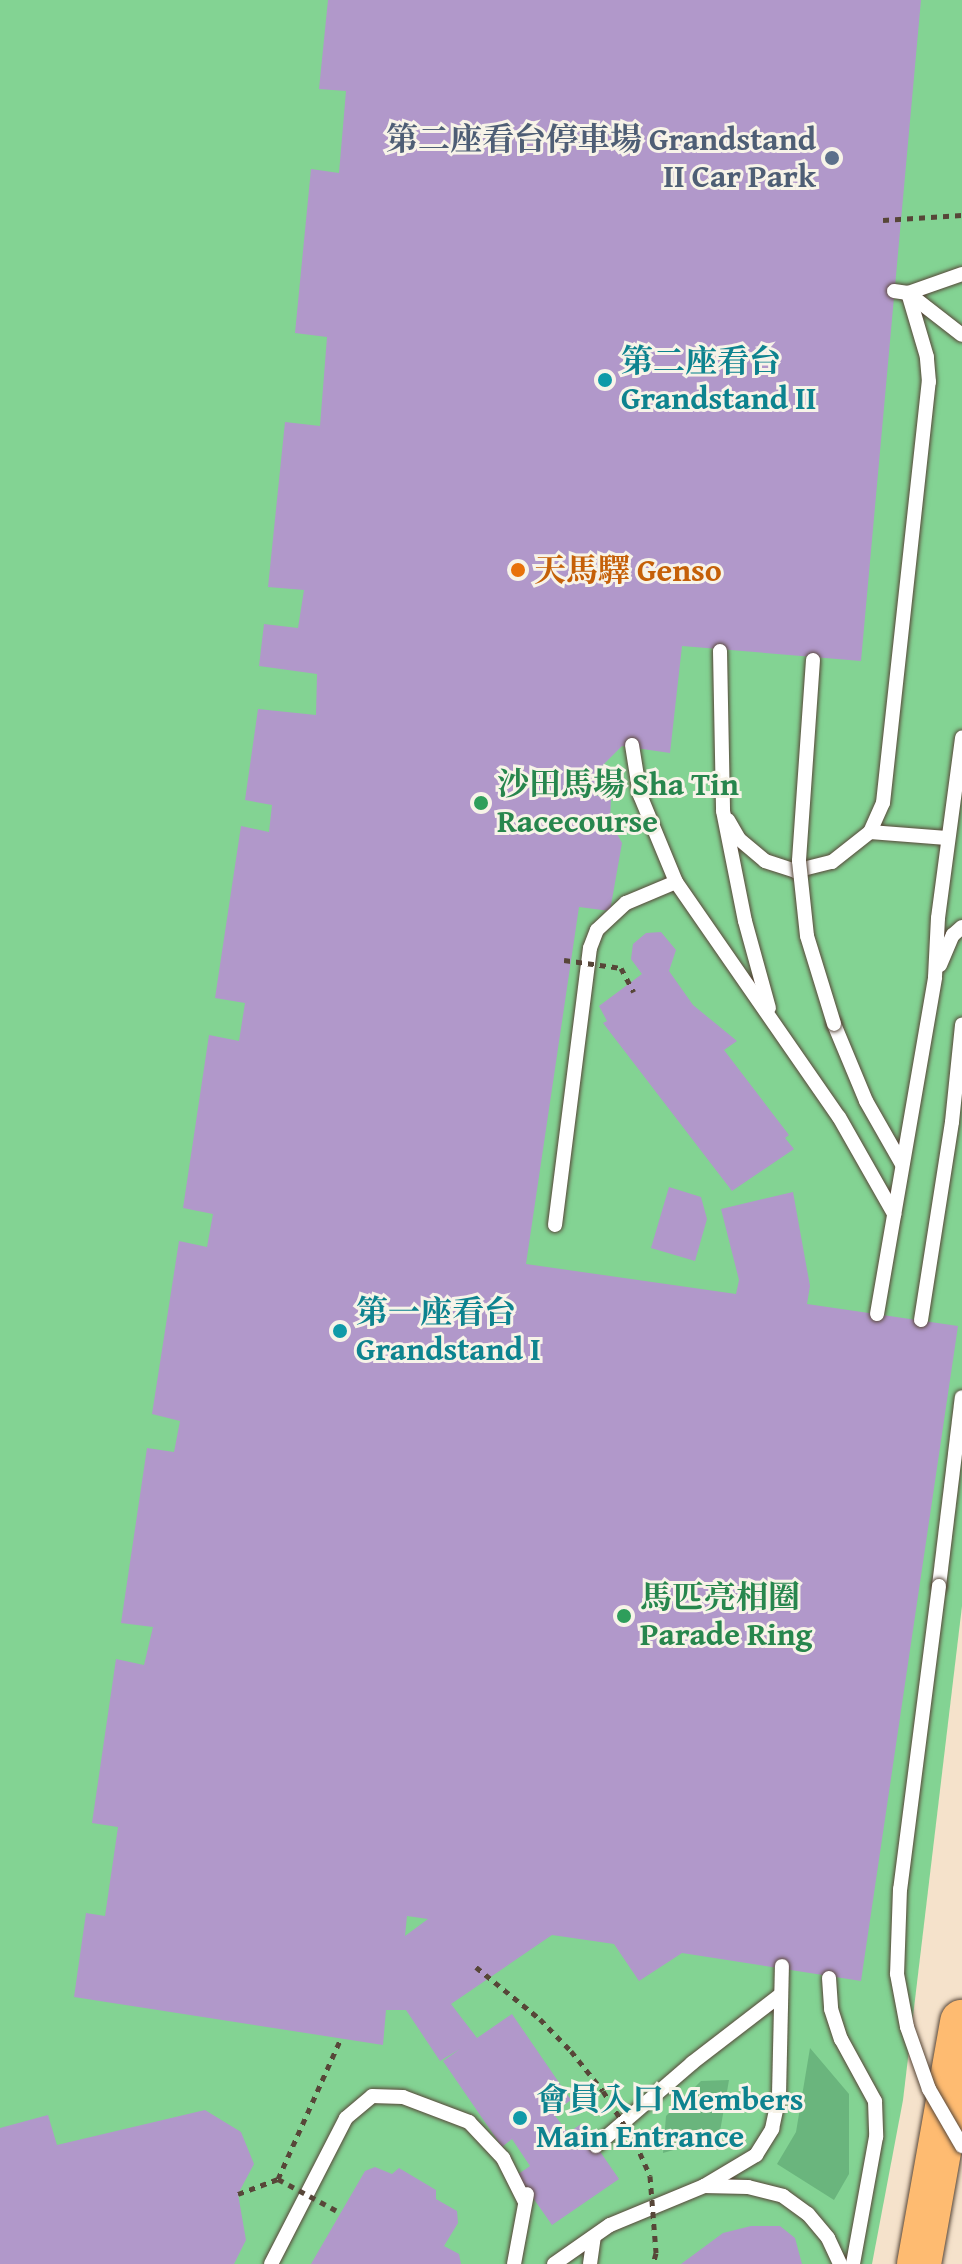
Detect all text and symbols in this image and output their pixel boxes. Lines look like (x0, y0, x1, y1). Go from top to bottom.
place label: 第二座看台停車場 Grandstand II Car Park (386, 121, 816, 196)
marker: 第二座看台停車場 Grandstand II Car Park (823, 149, 841, 167)
place label: 第二座看台 Grandstand II (621, 343, 817, 418)
marker: 第二座看台 Grandstand II (596, 371, 614, 389)
place label: 天馬驛 Genso (534, 551, 722, 589)
marker: 天馬驛 Genso (509, 561, 527, 579)
place label: 沙田馬場 Sha Tin Racecourse (497, 766, 739, 841)
marker: 沙田馬場 Sha Tin Racecourse (472, 794, 490, 812)
place label: 第一座看台 Grandstand I (356, 1294, 541, 1369)
marker: 第一座看台 Grandstand I (331, 1322, 349, 1340)
place label: 馬匹亮相圈 Parade Ring (640, 1579, 812, 1654)
marker: 馬匹亮相圈 Parade Ring (615, 1607, 633, 1625)
place label: 會員入口 Members Main Entrance (536, 2081, 803, 2156)
marker: 會員入口 Members Main Entrance (511, 2109, 529, 2127)

